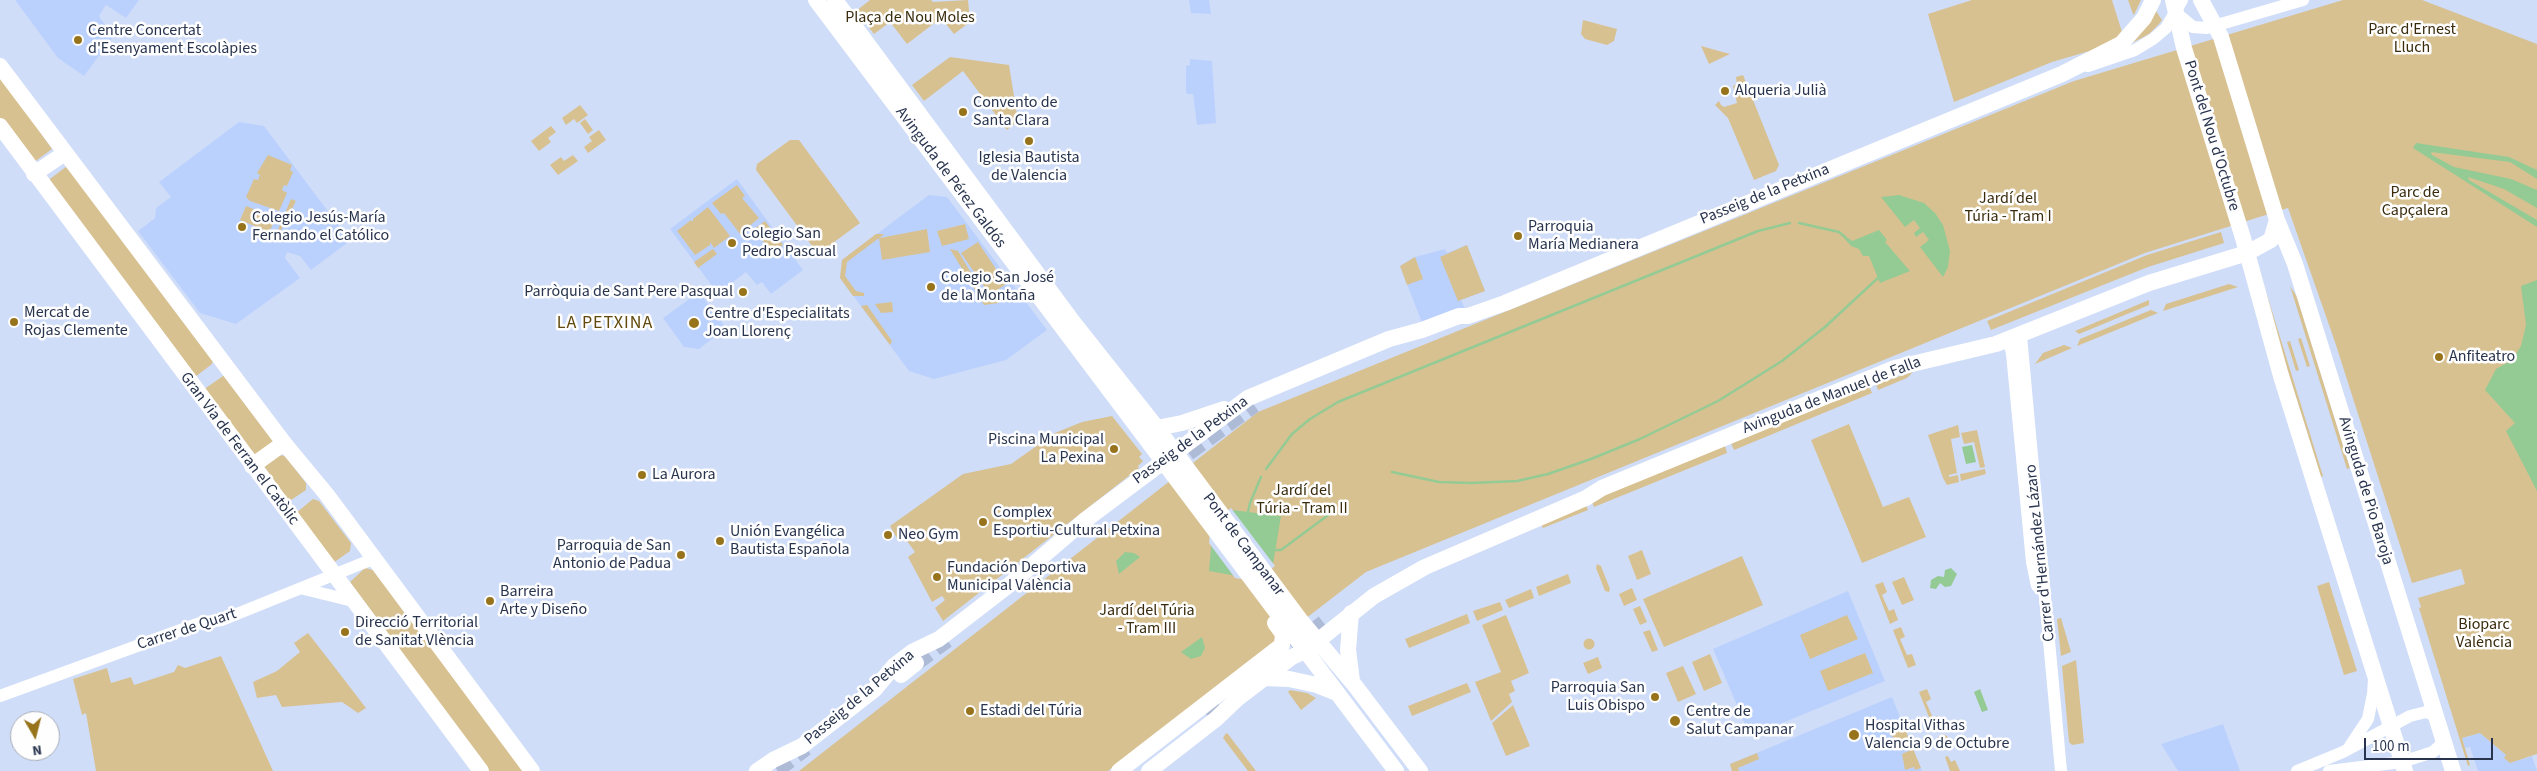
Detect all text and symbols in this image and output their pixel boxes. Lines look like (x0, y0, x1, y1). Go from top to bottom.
park label: Plaça de Nou Moles (845, 8, 975, 28)
park label: Parc d'Ernest Lluch (2368, 20, 2456, 58)
place label: Centre Concertat d'Esenyament Escolàpies (88, 21, 257, 59)
marker: Centre Concertat d'Esenyament Escolàpies (72, 34, 84, 46)
street label: Pont del Nou d'Octubre (2179, 58, 2243, 214)
place label: Alqueria Julià (1735, 81, 1826, 101)
marker: Alqueria Julià (1719, 85, 1731, 97)
place label: Convento de Santa Clara (973, 93, 1058, 131)
street label: Avinguda de Pérez Galdós (891, 104, 1009, 252)
marker: Convento de Santa Clara (957, 106, 969, 118)
marker: Iglesia Bautista de Valencia (1023, 135, 1035, 147)
place label: Iglesia Bautista de Valencia (978, 148, 1080, 186)
street label: Passeig de la Petxina (1698, 160, 1832, 230)
park label: Parc de Capçalera (2382, 183, 2448, 221)
park label: Jardí del Túria - Tram I (1964, 189, 2052, 227)
place label: Colegio Jesús-María Fernando el Católico (252, 208, 389, 246)
place label: Parroquia María Medianera (1528, 217, 1639, 255)
marker: Colegio Jesús-María Fernando el Católico (236, 221, 248, 233)
place label: Colegio San Pedro Pascual (742, 224, 836, 262)
marker: Parroquia María Medianera (1512, 230, 1524, 242)
marker: Colegio San Pedro Pascual (726, 237, 738, 249)
place label: Colegio San José de la Montaña (941, 268, 1054, 306)
marker: Colegio San José de la Montaña (925, 281, 937, 293)
place label: Parròquia de Sant Pere Pasqual (524, 282, 733, 302)
marker: Parròquia de Sant Pere Pasqual (737, 286, 749, 298)
place label: Mercat de Rojas Clemente (24, 303, 128, 341)
place label: Centre d'Especialitats Joan Llorenç (705, 304, 850, 342)
district label: LA PETXINA (555, 313, 655, 335)
marker: Mercat de Rojas Clemente (8, 316, 20, 328)
marker: Centre d'Especialitats Joan Llorenç (687, 316, 701, 330)
place label: Anfiteatro (2449, 347, 2515, 367)
marker: Anfiteatro (2433, 351, 2445, 363)
street label: Avinguda de Manuel de Falla (1740, 353, 1924, 439)
street label: Gran Via de Ferran el Catòlic (175, 369, 303, 529)
street label: Passeig de la Petxina (1130, 393, 1252, 489)
street label: Avinguda de Pio Baroja (2333, 415, 2397, 567)
place label: Piscina Municipal La Pexina (988, 430, 1104, 468)
marker: Piscina Municipal La Pexina (1108, 443, 1120, 455)
street label: Carrer d'Hernández Lázaro (2022, 463, 2060, 643)
place label: La Aurora (652, 465, 716, 485)
marker: La Aurora (636, 469, 648, 481)
park label: Jardí del Túria - Tram II (1256, 481, 1348, 519)
street label: Pont de Campanar (1198, 490, 1288, 600)
place label: Complex Esportiu-Cultural Petxina (993, 503, 1160, 541)
marker: Complex Esportiu-Cultural Petxina (977, 516, 989, 528)
place label: Unión Evangélica Bautista Española (730, 522, 850, 560)
place label: Neo Gym (898, 525, 959, 545)
marker: Neo Gym (882, 529, 894, 541)
marker: Unión Evangélica Bautista Española (714, 535, 726, 547)
place label: Parroquia de San Antonio de Padua (553, 536, 671, 574)
marker: Parroquia de San Antonio de Padua (675, 549, 687, 561)
place label: Fundación Deportiva Municipal València (947, 558, 1086, 596)
marker: Fundación Deportiva Municipal València (931, 571, 943, 583)
place label: Barreira Arte y Diseño (500, 582, 587, 620)
marker: Barreira Arte y Diseño (484, 595, 496, 607)
park label: Jardí del Túria - Tram III (1099, 601, 1195, 639)
street label: Carrer de Quart (135, 605, 239, 655)
place label: Direcció Territorial de Sanitat Vlència (355, 613, 478, 651)
park label: Bioparc València (2456, 615, 2512, 653)
marker: Direcció Territorial de Sanitat Vlència (339, 626, 351, 638)
street label: Passeig de la Petxina (801, 646, 919, 750)
place label: Parroquia San Luis Obispo (1551, 678, 1645, 716)
marker: Parroquia San Luis Obispo (1649, 691, 1661, 703)
place label: Estadi del Túria (980, 701, 1082, 721)
place label: Centre de Salut Campanar (1686, 702, 1794, 740)
marker: Estadi del Túria (964, 705, 976, 717)
north arrow (10, 711, 60, 761)
marker: Centre de Salut Campanar (1668, 714, 1682, 728)
place label: Hospital Vithas Valencia 9 de Octubre (1865, 716, 2009, 754)
marker: Hospital Vithas Valencia 9 de Octubre (1847, 728, 1861, 742)
scale bar (2367, 728, 2496, 760)
text: 100 m (2372, 736, 2410, 757)
text: N (31, 739, 43, 760)

